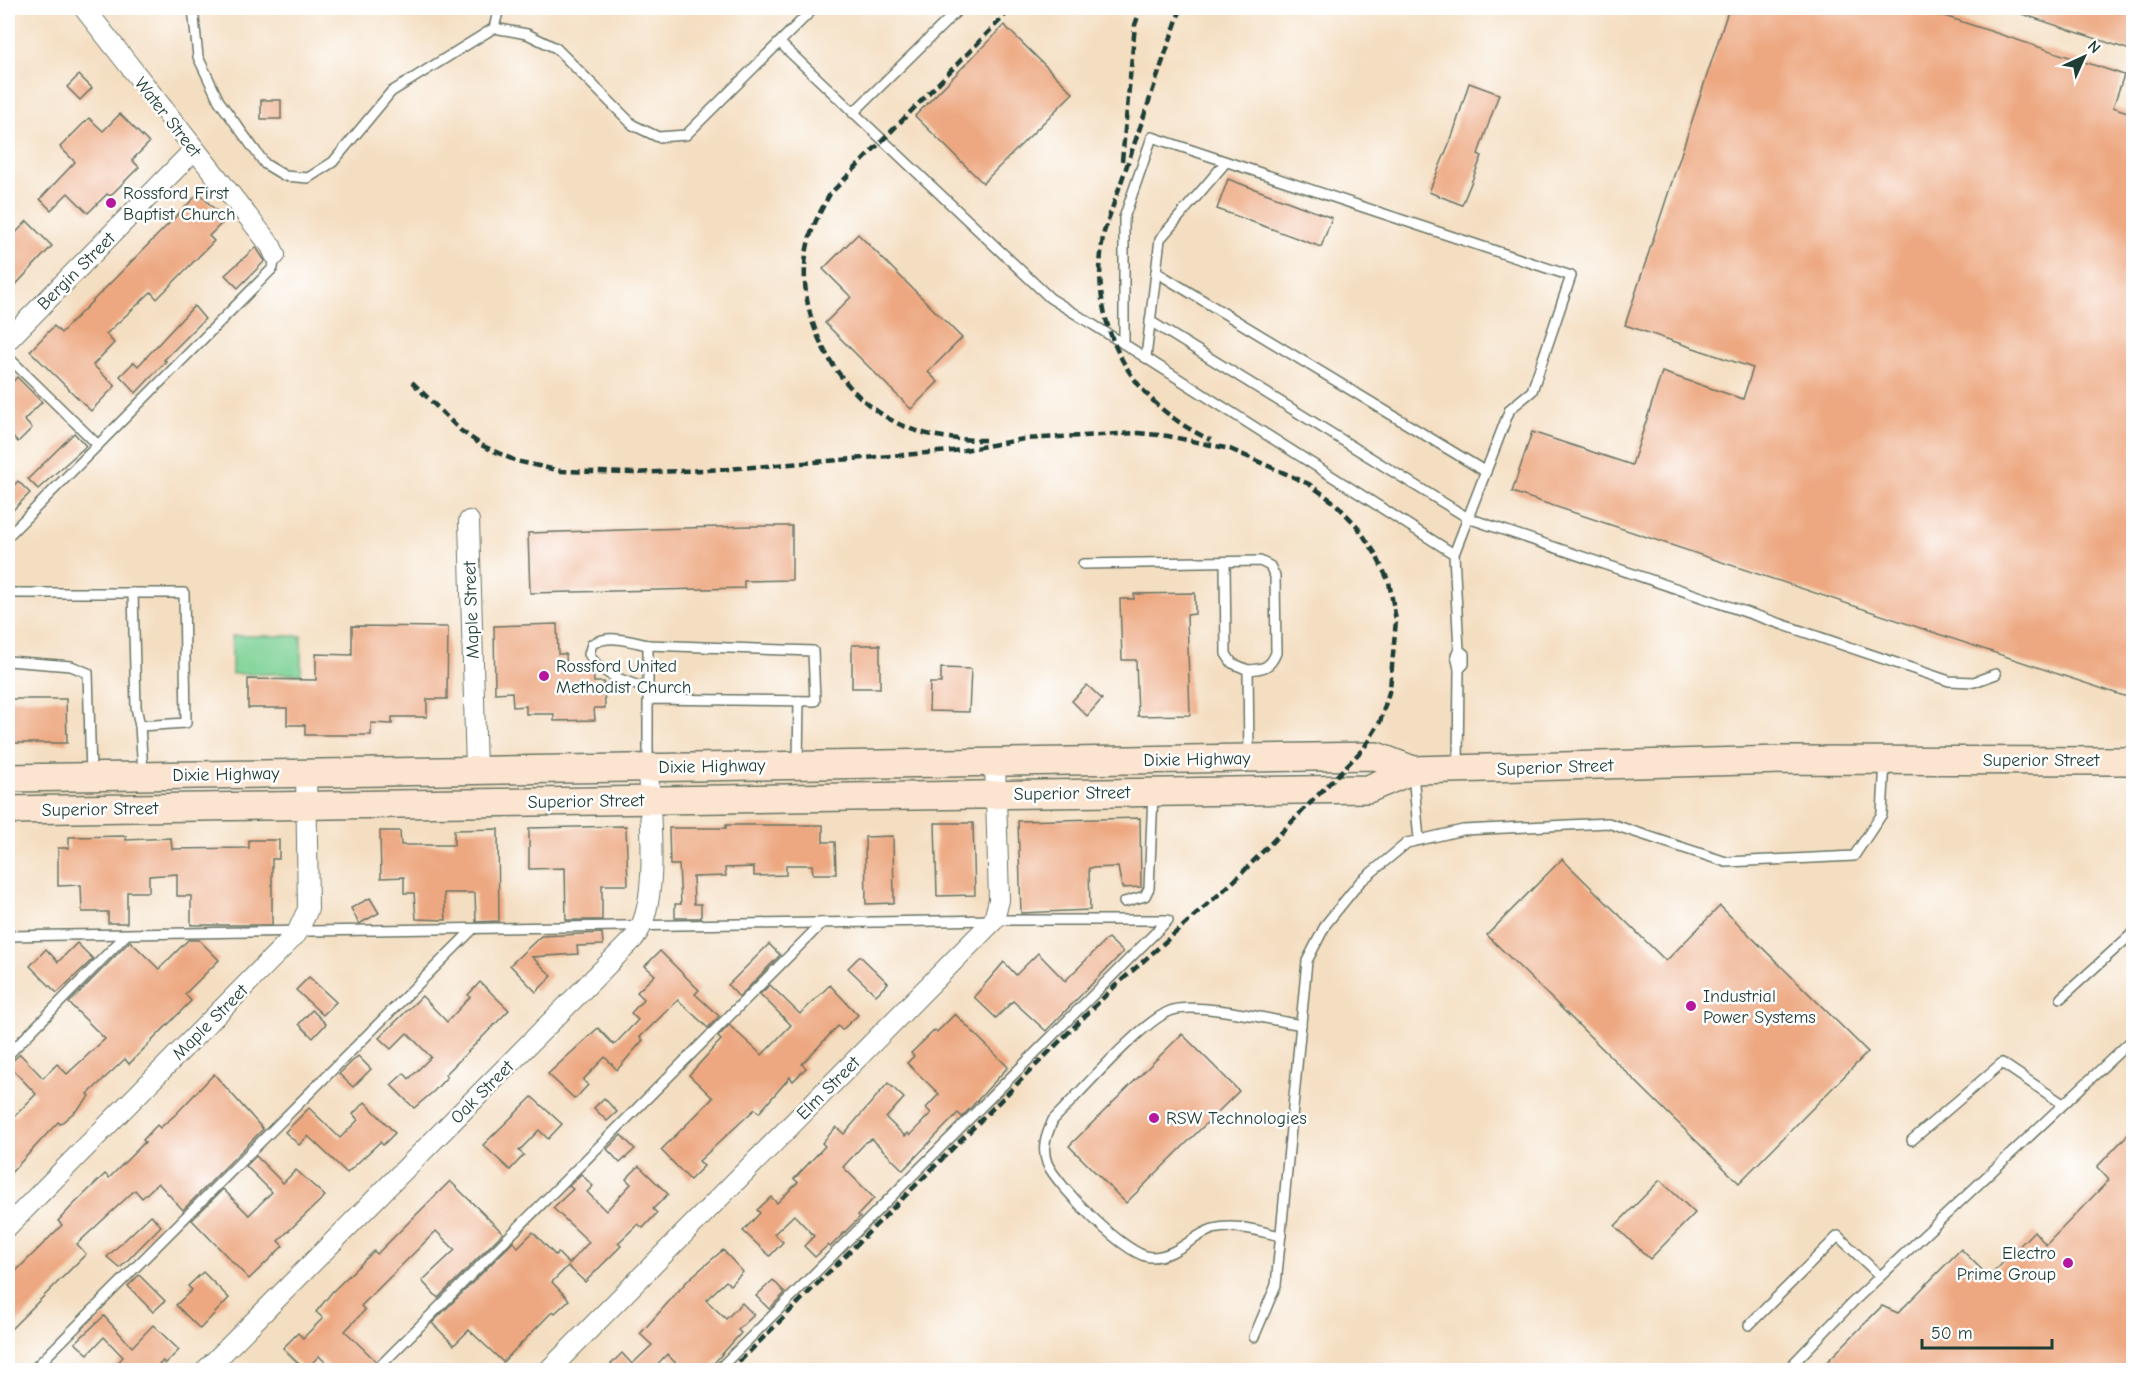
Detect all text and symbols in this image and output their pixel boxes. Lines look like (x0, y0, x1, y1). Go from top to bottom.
north arrow (2054, 27, 2114, 87)
text: N (2084, 37, 2104, 57)
street label: Water Street (130, 73, 206, 162)
place label: Rossford First Baptist Church (123, 183, 236, 225)
marker: Rossford First Baptist Church (104, 196, 118, 210)
street label: Bergin Street (33, 227, 120, 315)
street label: Maple Street (459, 560, 484, 659)
place label: Rossford United Methodist Church (556, 656, 692, 698)
marker: Rossford United Methodist Church (537, 669, 551, 683)
street label: Dixie Highway (1143, 748, 1252, 771)
street label: Superior Street (1983, 750, 2100, 771)
street label: Dixie Highway (658, 755, 767, 778)
street label: Superior Street (1496, 755, 1615, 780)
street label: Dixie Highway (172, 763, 281, 786)
street label: Superior Street (1013, 782, 1131, 805)
street label: Superior Street (527, 790, 645, 813)
street label: Superior Street (41, 798, 159, 821)
street label: Maple Street (168, 980, 253, 1064)
place label: Industrial Power Systems (1703, 986, 1816, 1028)
marker: Industrial Power Systems (1684, 999, 1698, 1013)
street label: Elm Street (792, 1052, 865, 1124)
street label: Oak Street (446, 1056, 519, 1128)
place label: RSW Technologies (1166, 1108, 1307, 1129)
marker: RSW Technologies (1147, 1111, 1161, 1125)
place label: Electro Prime Group (1957, 1243, 2056, 1285)
marker: Electro Prime Group (2061, 1256, 2075, 1270)
scale bar (1922, 1312, 2052, 1350)
text: 50 m (1931, 1323, 1973, 1344)

